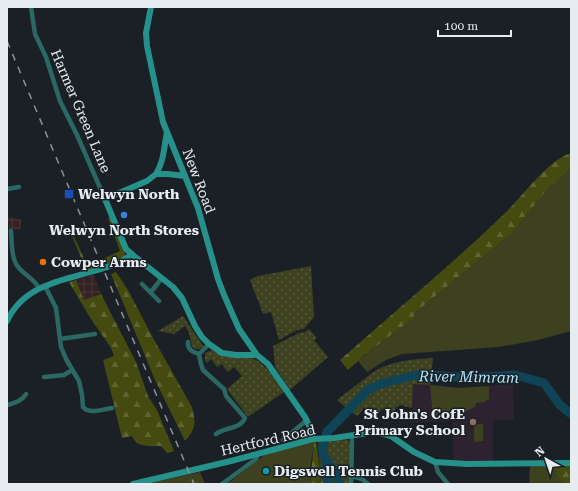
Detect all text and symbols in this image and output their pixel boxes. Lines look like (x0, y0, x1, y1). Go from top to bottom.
scale bar (438, 12, 511, 38)
text: 100 m (444, 19, 478, 33)
street label: Harmer Green Lane (48, 47, 114, 175)
street label: New Road (179, 146, 219, 216)
place label: Welwyn North (78, 186, 180, 202)
marker: Welwyn North (63, 188, 75, 200)
marker: Welwyn North Stores (119, 210, 129, 220)
place label: Welwyn North Stores (49, 222, 199, 238)
place label: Cowper Arms (51, 254, 147, 270)
marker: Cowper Arms (38, 257, 48, 267)
water label: River Mimram (418, 367, 519, 387)
place label: St John's CofE Primary School (355, 406, 465, 438)
marker: St John's CofE Primary School (468, 417, 478, 427)
street label: Hertford Road (219, 421, 317, 459)
north arrow (526, 439, 566, 479)
text: N (532, 444, 548, 459)
place label: Digswell Tennis Club (274, 463, 423, 479)
marker: Digswell Tennis Club (261, 466, 271, 476)

